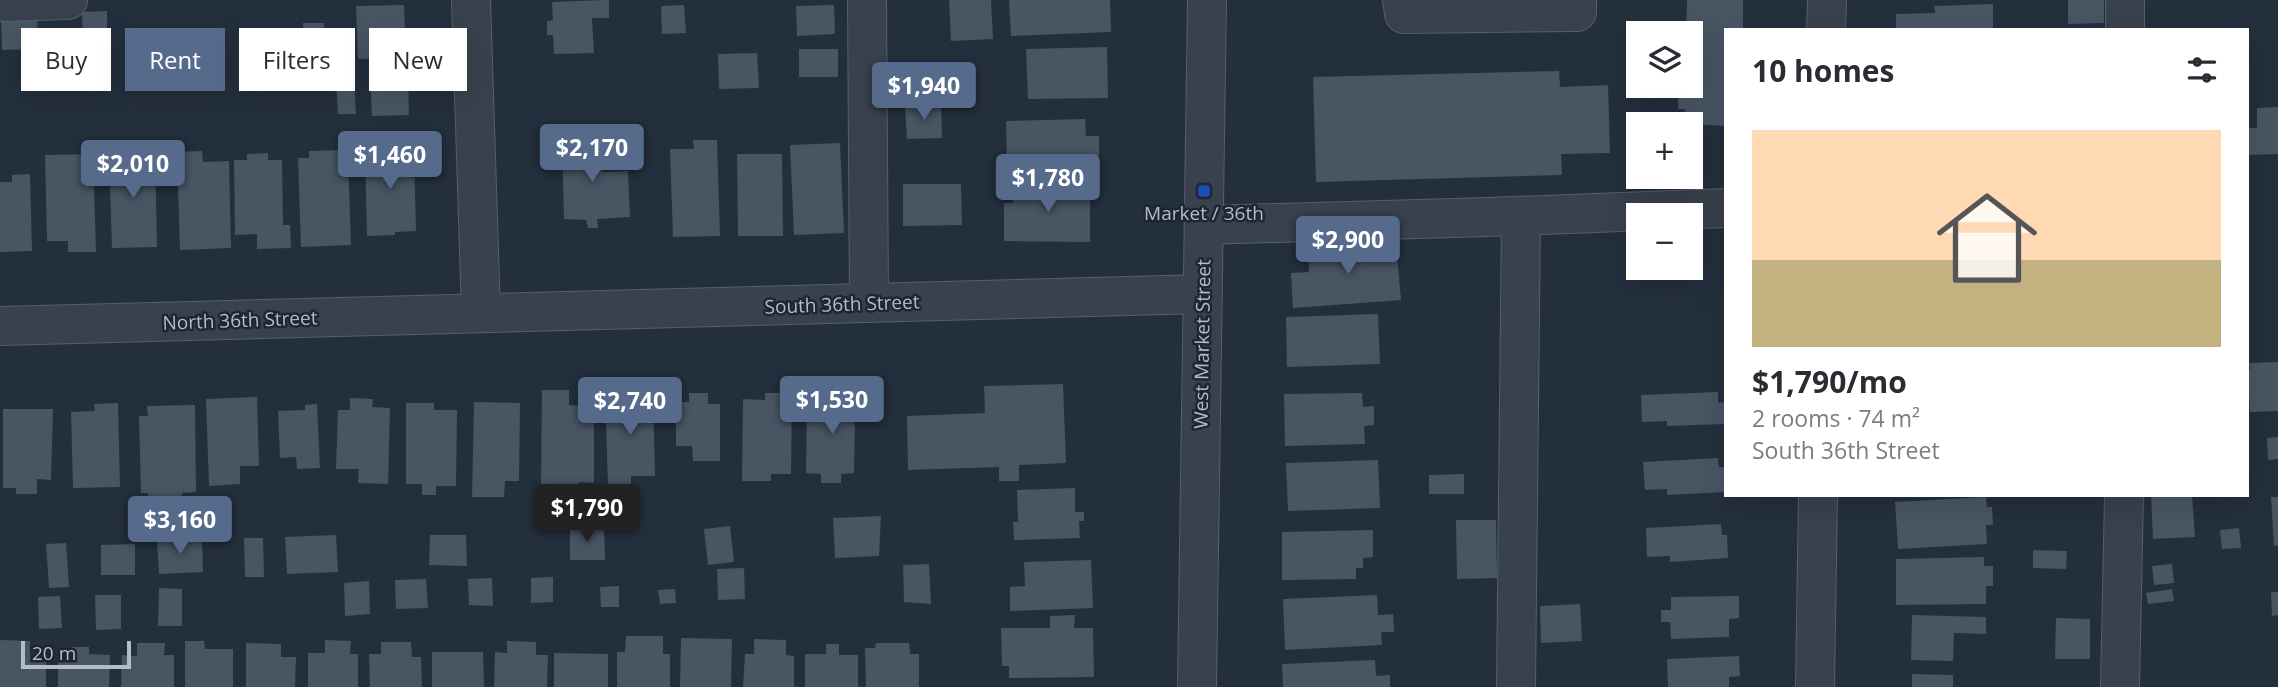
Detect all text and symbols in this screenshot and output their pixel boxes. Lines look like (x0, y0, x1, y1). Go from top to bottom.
map controls (1626, 21, 1703, 280)
button: layers (1626, 21, 1703, 98)
chip: Buy (21, 28, 111, 91)
chip: Rent (125, 28, 225, 91)
chip: Filters (239, 28, 355, 91)
chip: New (369, 28, 467, 91)
text: 10 homes (1752, 50, 1895, 91)
icon: filters (2183, 51, 2221, 89)
pin: $1,940 (867, 62, 981, 122)
text: $1,940 (888, 69, 960, 101)
button: + (1626, 112, 1703, 189)
pin: $2,170 (535, 124, 649, 184)
text: $2,170 (556, 131, 628, 163)
pin: $1,460 (333, 132, 447, 191)
text: $1,460 (354, 138, 426, 170)
pin: $2,010 (76, 140, 190, 200)
text: $2,010 (97, 147, 169, 179)
pin: $1,780 (991, 154, 1105, 214)
text: $1,780 (1012, 161, 1084, 193)
icon: home (1924, 175, 2050, 301)
marker: Market / 36th (1196, 183, 1212, 199)
place label: Market / 36th (1144, 200, 1264, 226)
button: − (1626, 203, 1703, 280)
pin: $2,900 (1291, 216, 1405, 276)
text: $2,900 (1312, 223, 1384, 255)
street label: West Market Street (1188, 259, 1216, 429)
street label: South 36th Street (764, 288, 920, 320)
street label: North 36th Street (162, 304, 318, 336)
text: $1,790/mo (1752, 361, 1907, 402)
pin: $1,530 (775, 376, 889, 436)
pin: $2,740 (573, 378, 687, 437)
text: $1,530 (796, 383, 868, 415)
text: $2,740 (594, 384, 666, 416)
text: 2 rooms · 74 m² (1752, 402, 1920, 434)
text: South 36th Street (1752, 434, 1940, 466)
pin: $1,790 (530, 484, 644, 544)
text: $1,790 (551, 491, 623, 523)
pin: $3,160 (123, 496, 237, 556)
text: $3,160 (144, 503, 216, 535)
scale bar (21, 638, 131, 670)
text: 20 m (32, 640, 76, 666)

